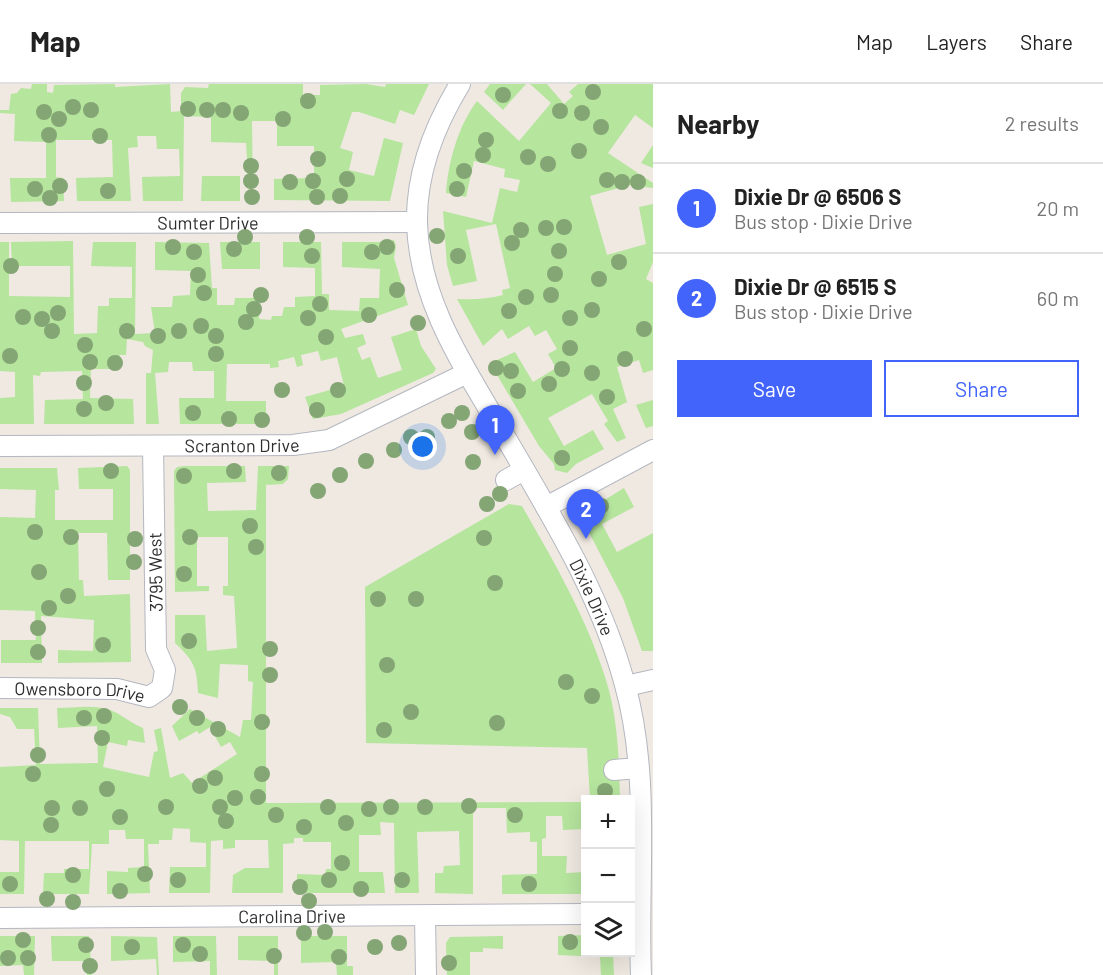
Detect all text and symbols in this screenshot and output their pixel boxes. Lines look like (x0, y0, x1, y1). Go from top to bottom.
text: Map (30, 24, 81, 58)
text: Map (856, 29, 893, 54)
text: Layers (926, 29, 987, 54)
text: Share (1020, 29, 1073, 54)
text: Nearby (677, 108, 759, 139)
text: 2 results (1005, 111, 1079, 135)
text: Dixie Dr @ 6506 S (734, 183, 901, 209)
text: 1 (693, 196, 700, 220)
text: 20 m (1036, 196, 1079, 220)
text: Bus stop · Dixie Drive (734, 209, 913, 233)
street label: Sumter Drive (157, 211, 259, 234)
text: Dixie Dr @ 6515 S (734, 273, 896, 299)
text: 2 (691, 286, 702, 310)
text: 60 m (1037, 286, 1079, 310)
text: Bus stop · Dixie Drive (734, 299, 913, 323)
button: Save (677, 360, 872, 417)
button: Share (884, 360, 1079, 417)
pin: 1 (476, 406, 514, 455)
your location (408, 432, 437, 461)
street label: Scranton Drive (185, 433, 301, 456)
pin: 2 (566, 490, 606, 539)
street label: 3795 West (143, 532, 167, 612)
street label: Dixie Drive (565, 555, 619, 639)
street label: Owensboro Drive (14, 677, 148, 707)
map controls (581, 795, 635, 957)
button: + (581, 795, 635, 849)
button: − (581, 849, 635, 903)
button: layers (581, 903, 635, 957)
street label: Carolina Drive (238, 905, 346, 927)

